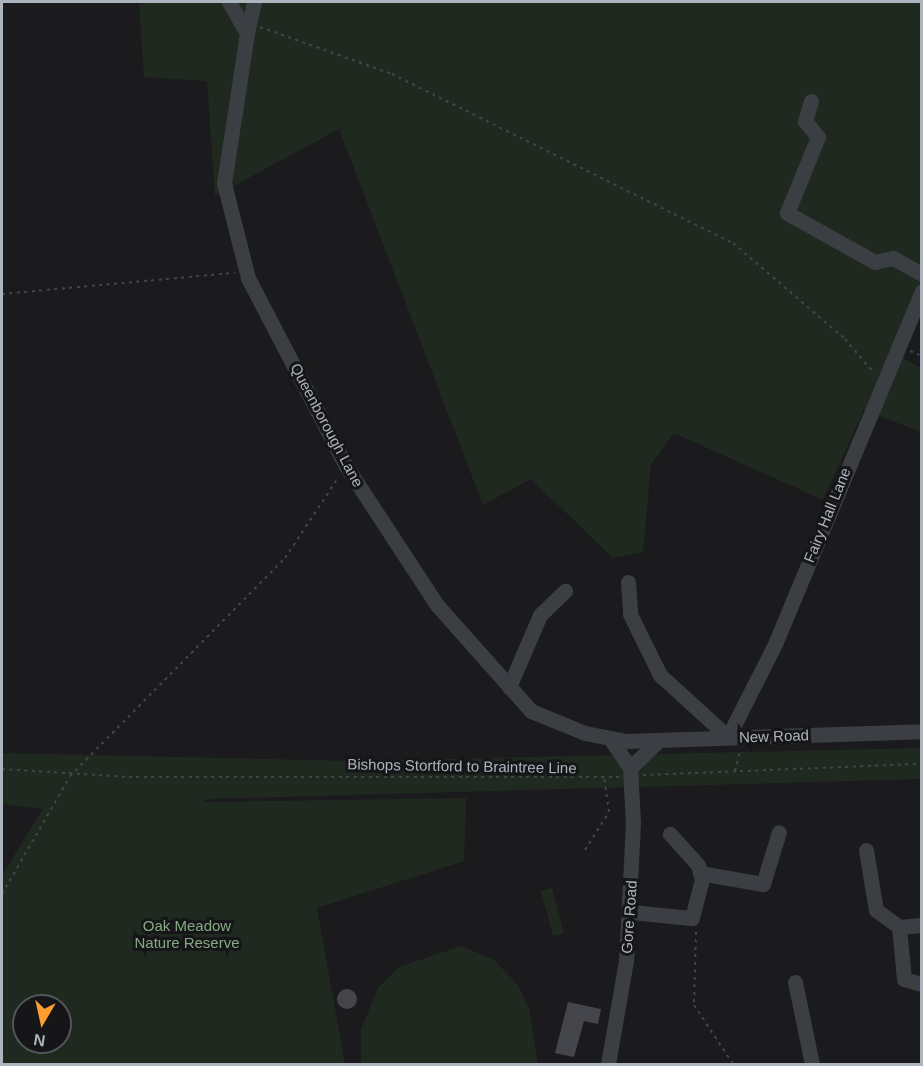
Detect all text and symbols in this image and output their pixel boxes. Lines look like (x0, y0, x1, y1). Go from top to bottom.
street label: Queenborough Lane (287, 360, 367, 490)
street label: Fairy Hall Lane (800, 465, 854, 565)
street label: New Road (739, 726, 809, 746)
street label: Bishops Stortford to Braintree Line (347, 755, 577, 777)
street label: Gore Road (617, 880, 641, 954)
park label: Oak Meadow Nature Reserve (134, 916, 240, 951)
north arrow (12, 994, 72, 1054)
text: N (32, 1031, 46, 1050)

